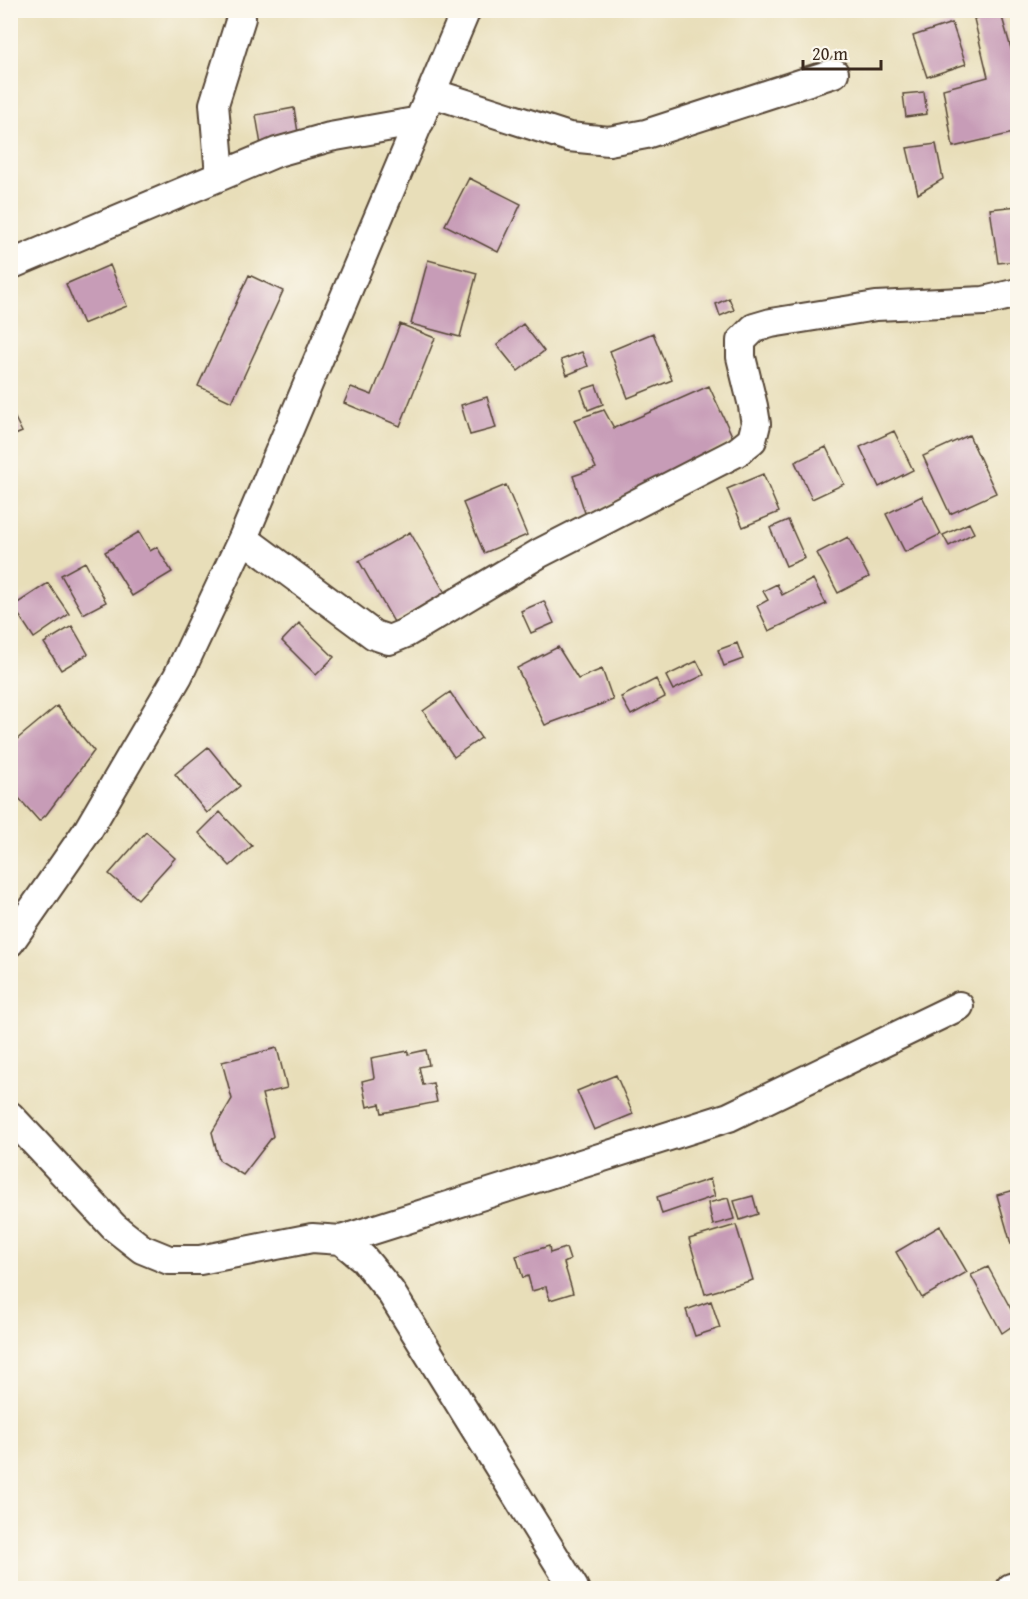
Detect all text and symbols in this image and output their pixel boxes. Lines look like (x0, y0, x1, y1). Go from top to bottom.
scale bar (803, 33, 881, 71)
text: 20 m (812, 40, 848, 67)

